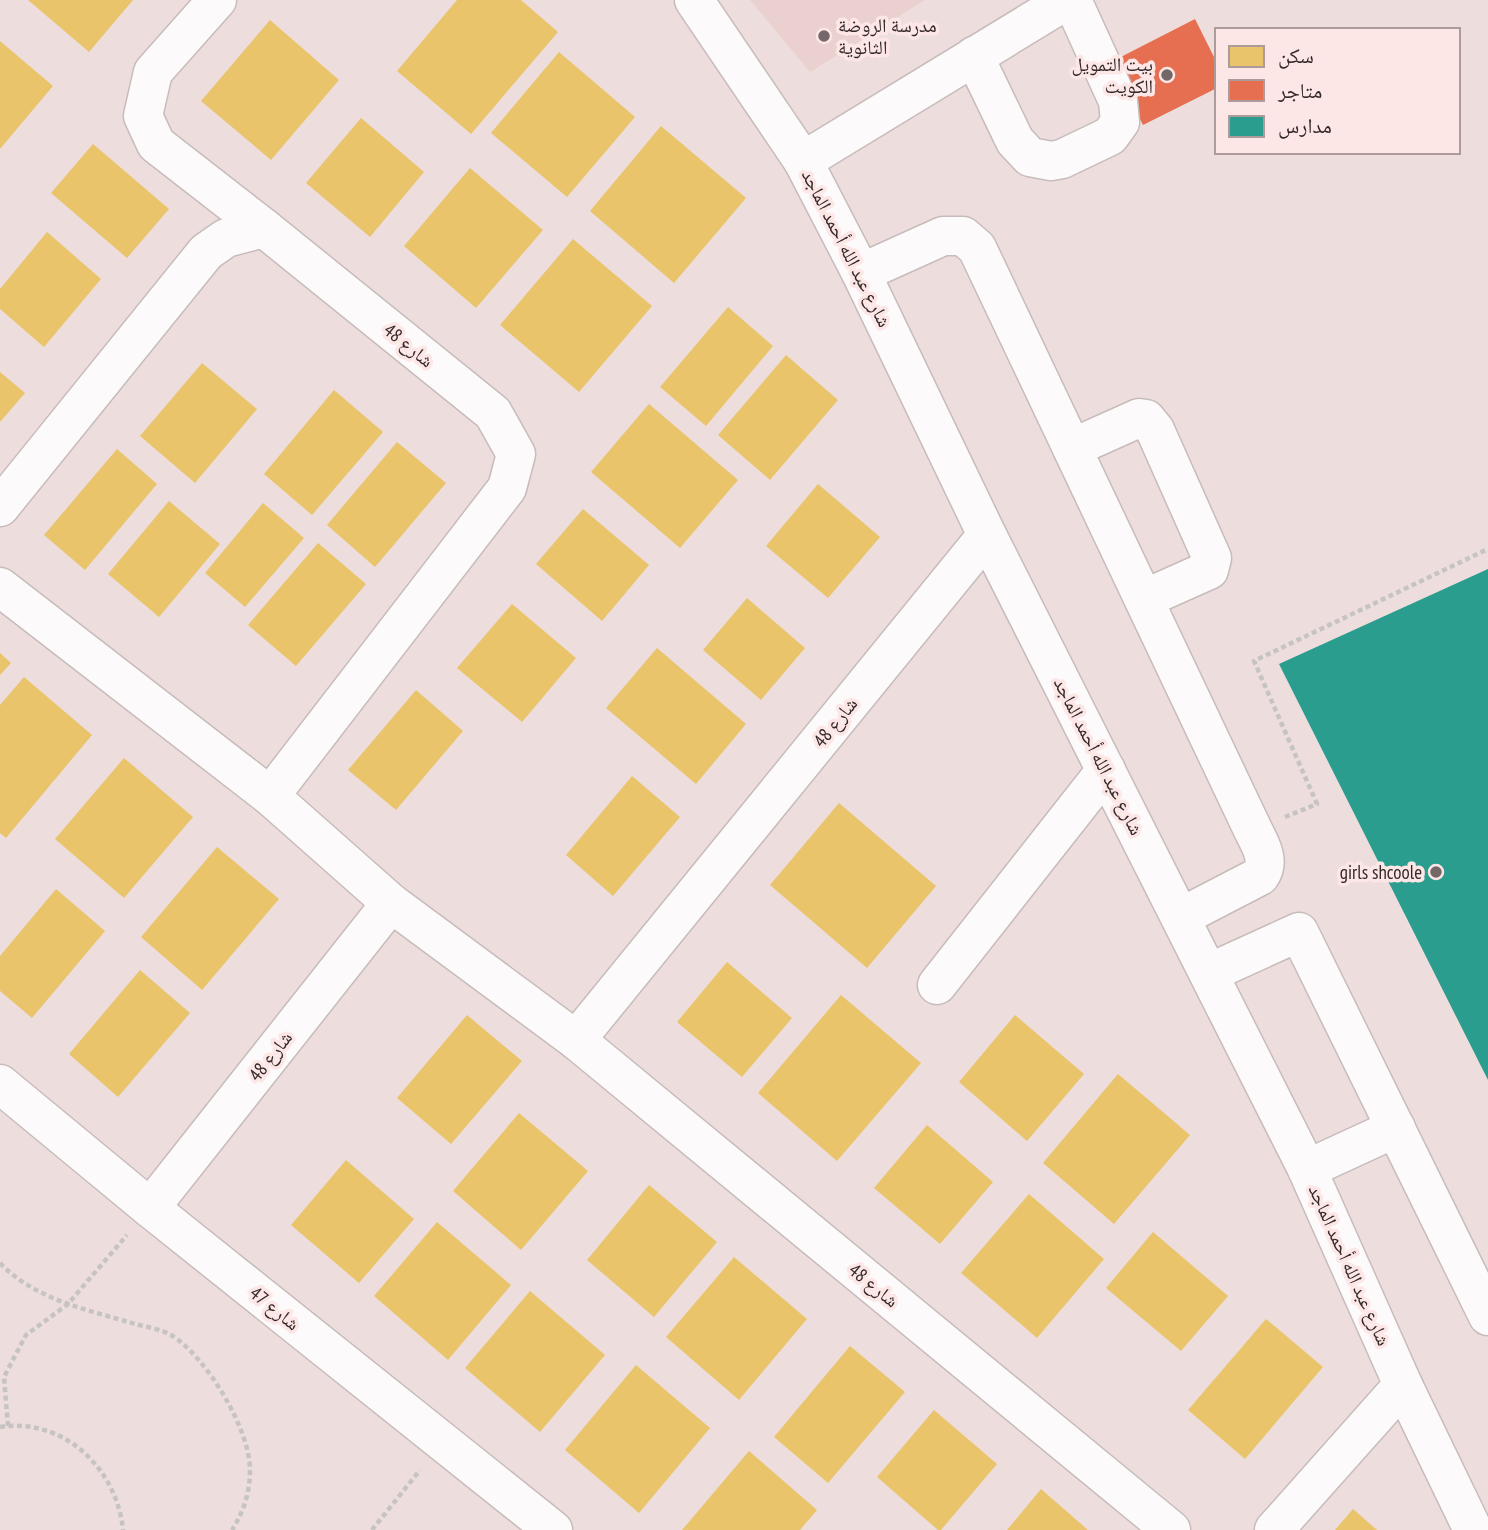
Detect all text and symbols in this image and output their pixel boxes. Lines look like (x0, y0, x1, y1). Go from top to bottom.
place label: مدرسة الروضة الثانوية (838, 13, 937, 59)
marker: مدرسة الروضة الثانوية (816, 28, 832, 44)
legend (1215, 28, 1460, 154)
text: سكن (1278, 42, 1314, 69)
place label: بيت التمويل الكويت (1072, 52, 1153, 98)
marker: بيت التمويل الكويت (1159, 67, 1175, 83)
text: متاجر (1277, 77, 1322, 104)
text: مدارس (1278, 112, 1332, 139)
street label: شارع عبد الله أحمد الماجد (797, 165, 897, 331)
street label: شارع 48 (379, 318, 439, 372)
street label: شارع عبد الله أحمد الماجد (1049, 673, 1149, 839)
street label: شارع 48 (808, 692, 862, 752)
place label: girls shcoole (1340, 860, 1422, 884)
marker: girls shcoole (1428, 864, 1444, 880)
street label: شارع 48 (243, 1026, 297, 1086)
street label: شارع عبد الله أحمد الماجد (1304, 1181, 1396, 1349)
street label: شارع 48 (844, 1258, 904, 1312)
street label: شارع 47 (245, 1281, 305, 1335)

